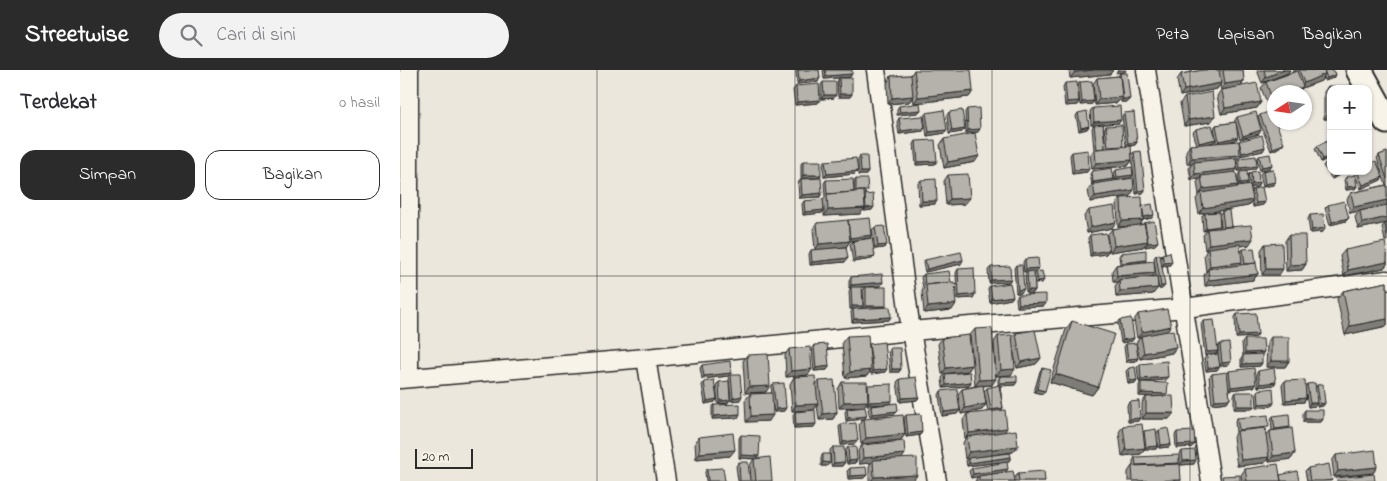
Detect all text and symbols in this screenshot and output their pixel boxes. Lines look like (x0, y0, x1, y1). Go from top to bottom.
search box (159, 13, 509, 58)
text: Streetwise (25, 18, 129, 53)
icon: search (177, 21, 205, 49)
text: Cari di sini (217, 22, 296, 49)
text: Peta (1156, 22, 1189, 48)
text: Lapisan (1217, 22, 1274, 48)
text: Bagikan (1302, 22, 1362, 48)
north arrow (1267, 85, 1312, 130)
map controls (1327, 85, 1372, 175)
button: + (1327, 85, 1372, 130)
text: Terdekat (20, 88, 97, 118)
text: 0 hasil (339, 91, 380, 115)
button: − (1327, 130, 1372, 175)
button: Simpan (20, 150, 195, 200)
button: Bagikan (205, 150, 380, 200)
scale bar (415, 446, 472, 469)
text: 20 m (422, 447, 449, 468)

